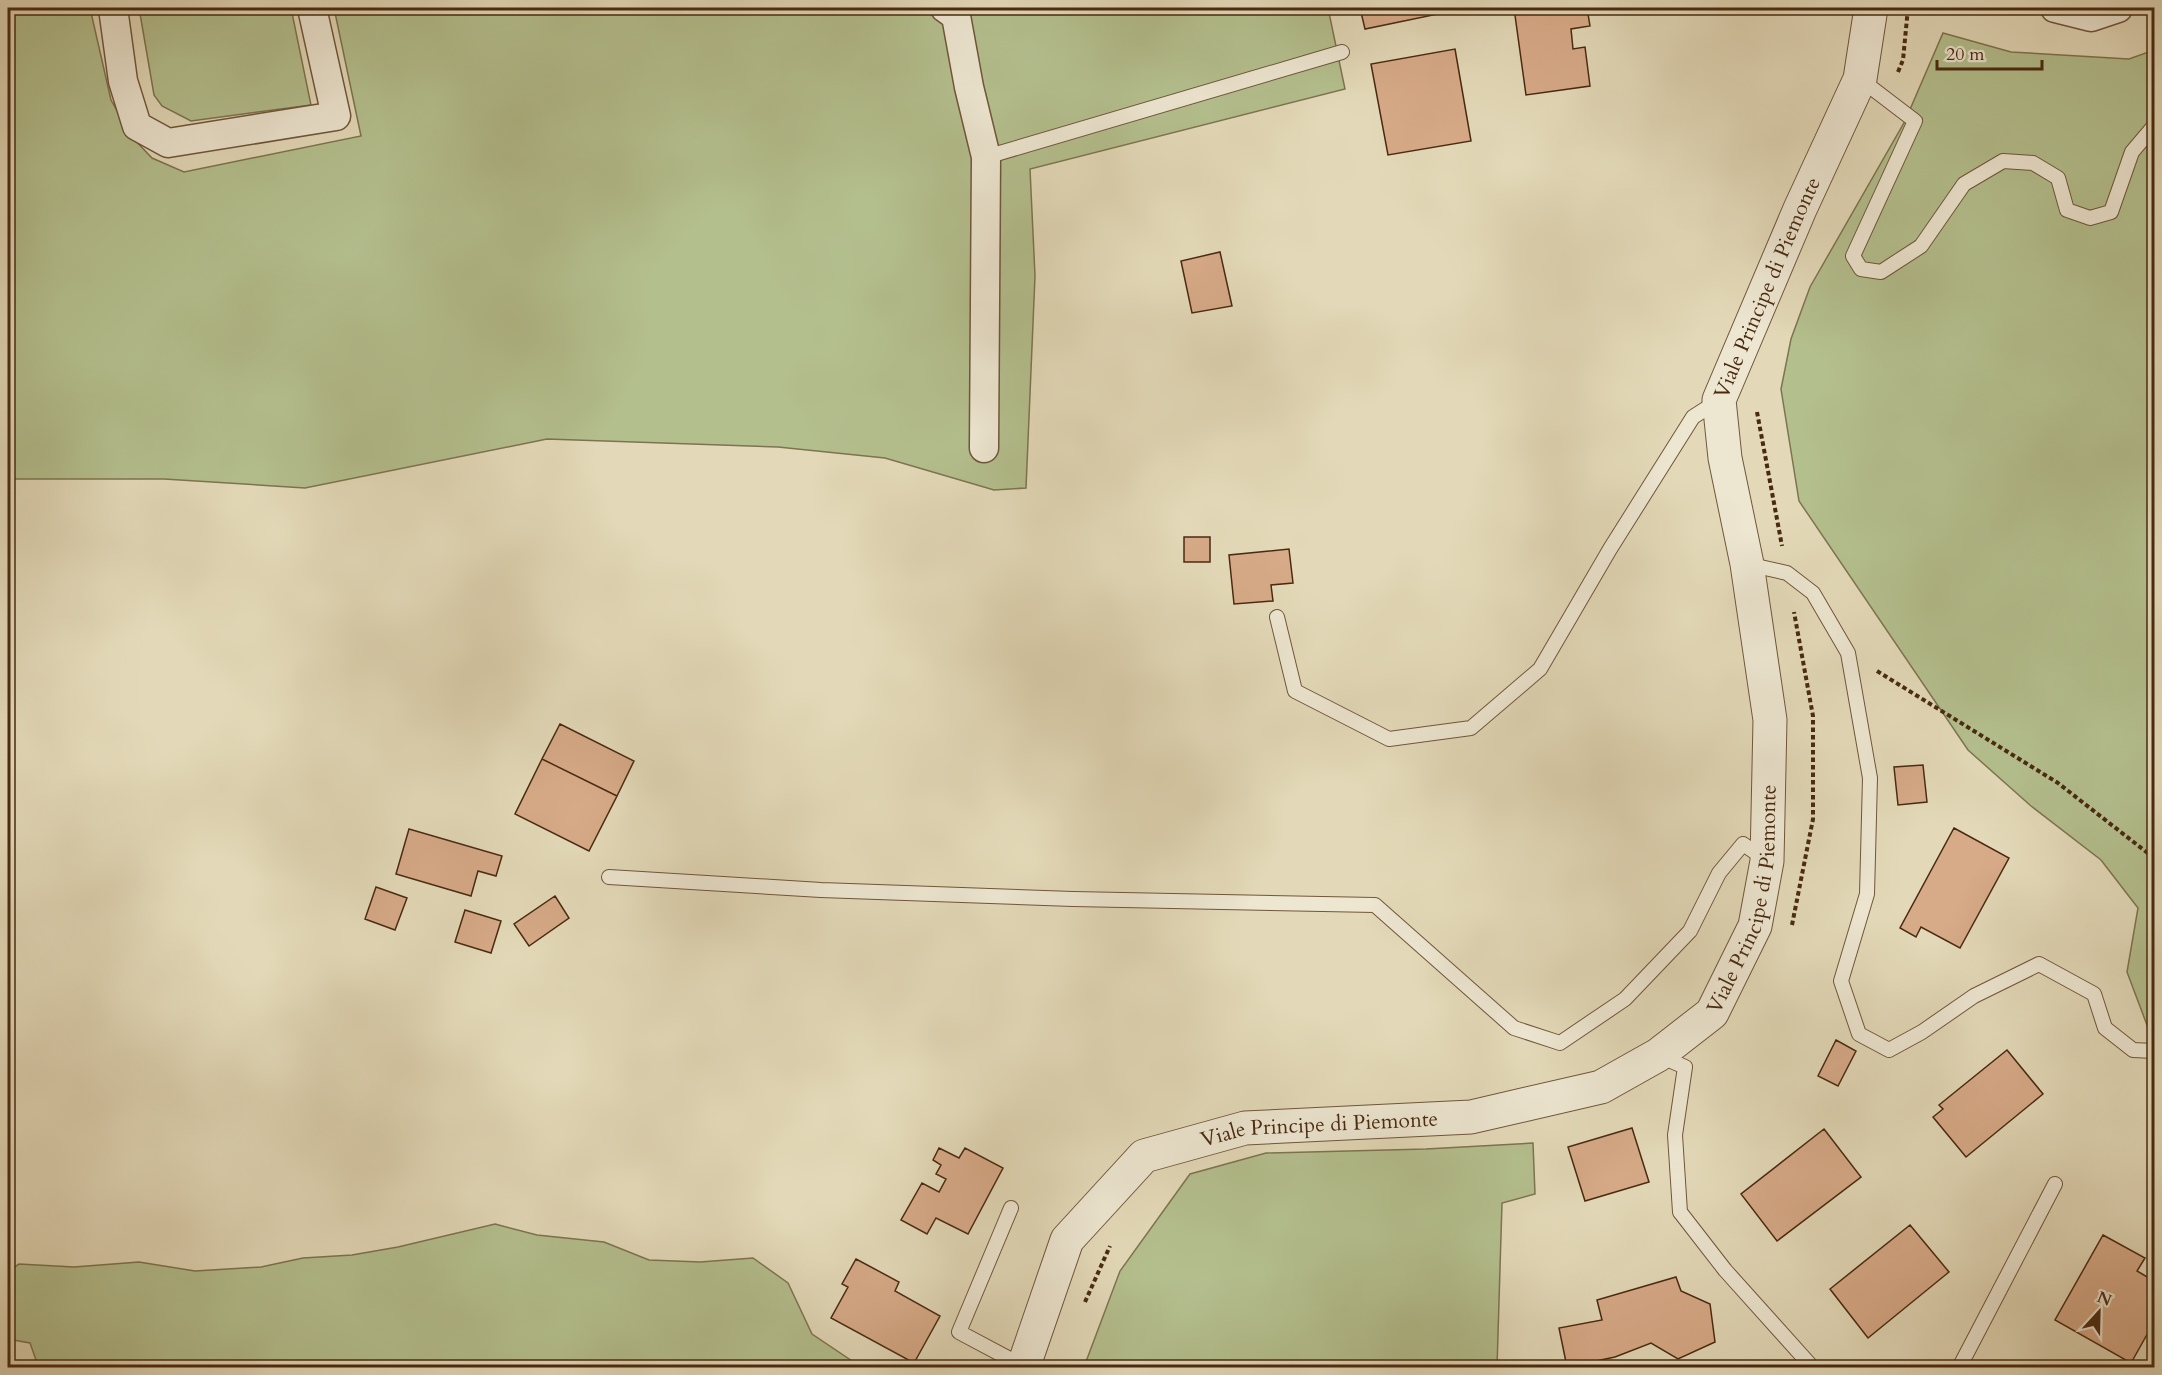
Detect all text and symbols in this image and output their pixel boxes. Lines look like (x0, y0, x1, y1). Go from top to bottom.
scale bar (1937, 33, 2042, 71)
text: 20 m (1946, 42, 1985, 67)
street label: Viale Principe di Piemonte (1707, 172, 1827, 403)
street label: Viale Principe di Piemonte (1699, 784, 1783, 1018)
street label: Viale Principe di Piemonte (1197, 1104, 1439, 1154)
north arrow (2069, 1282, 2129, 1342)
text: N (2094, 1286, 2115, 1312)

